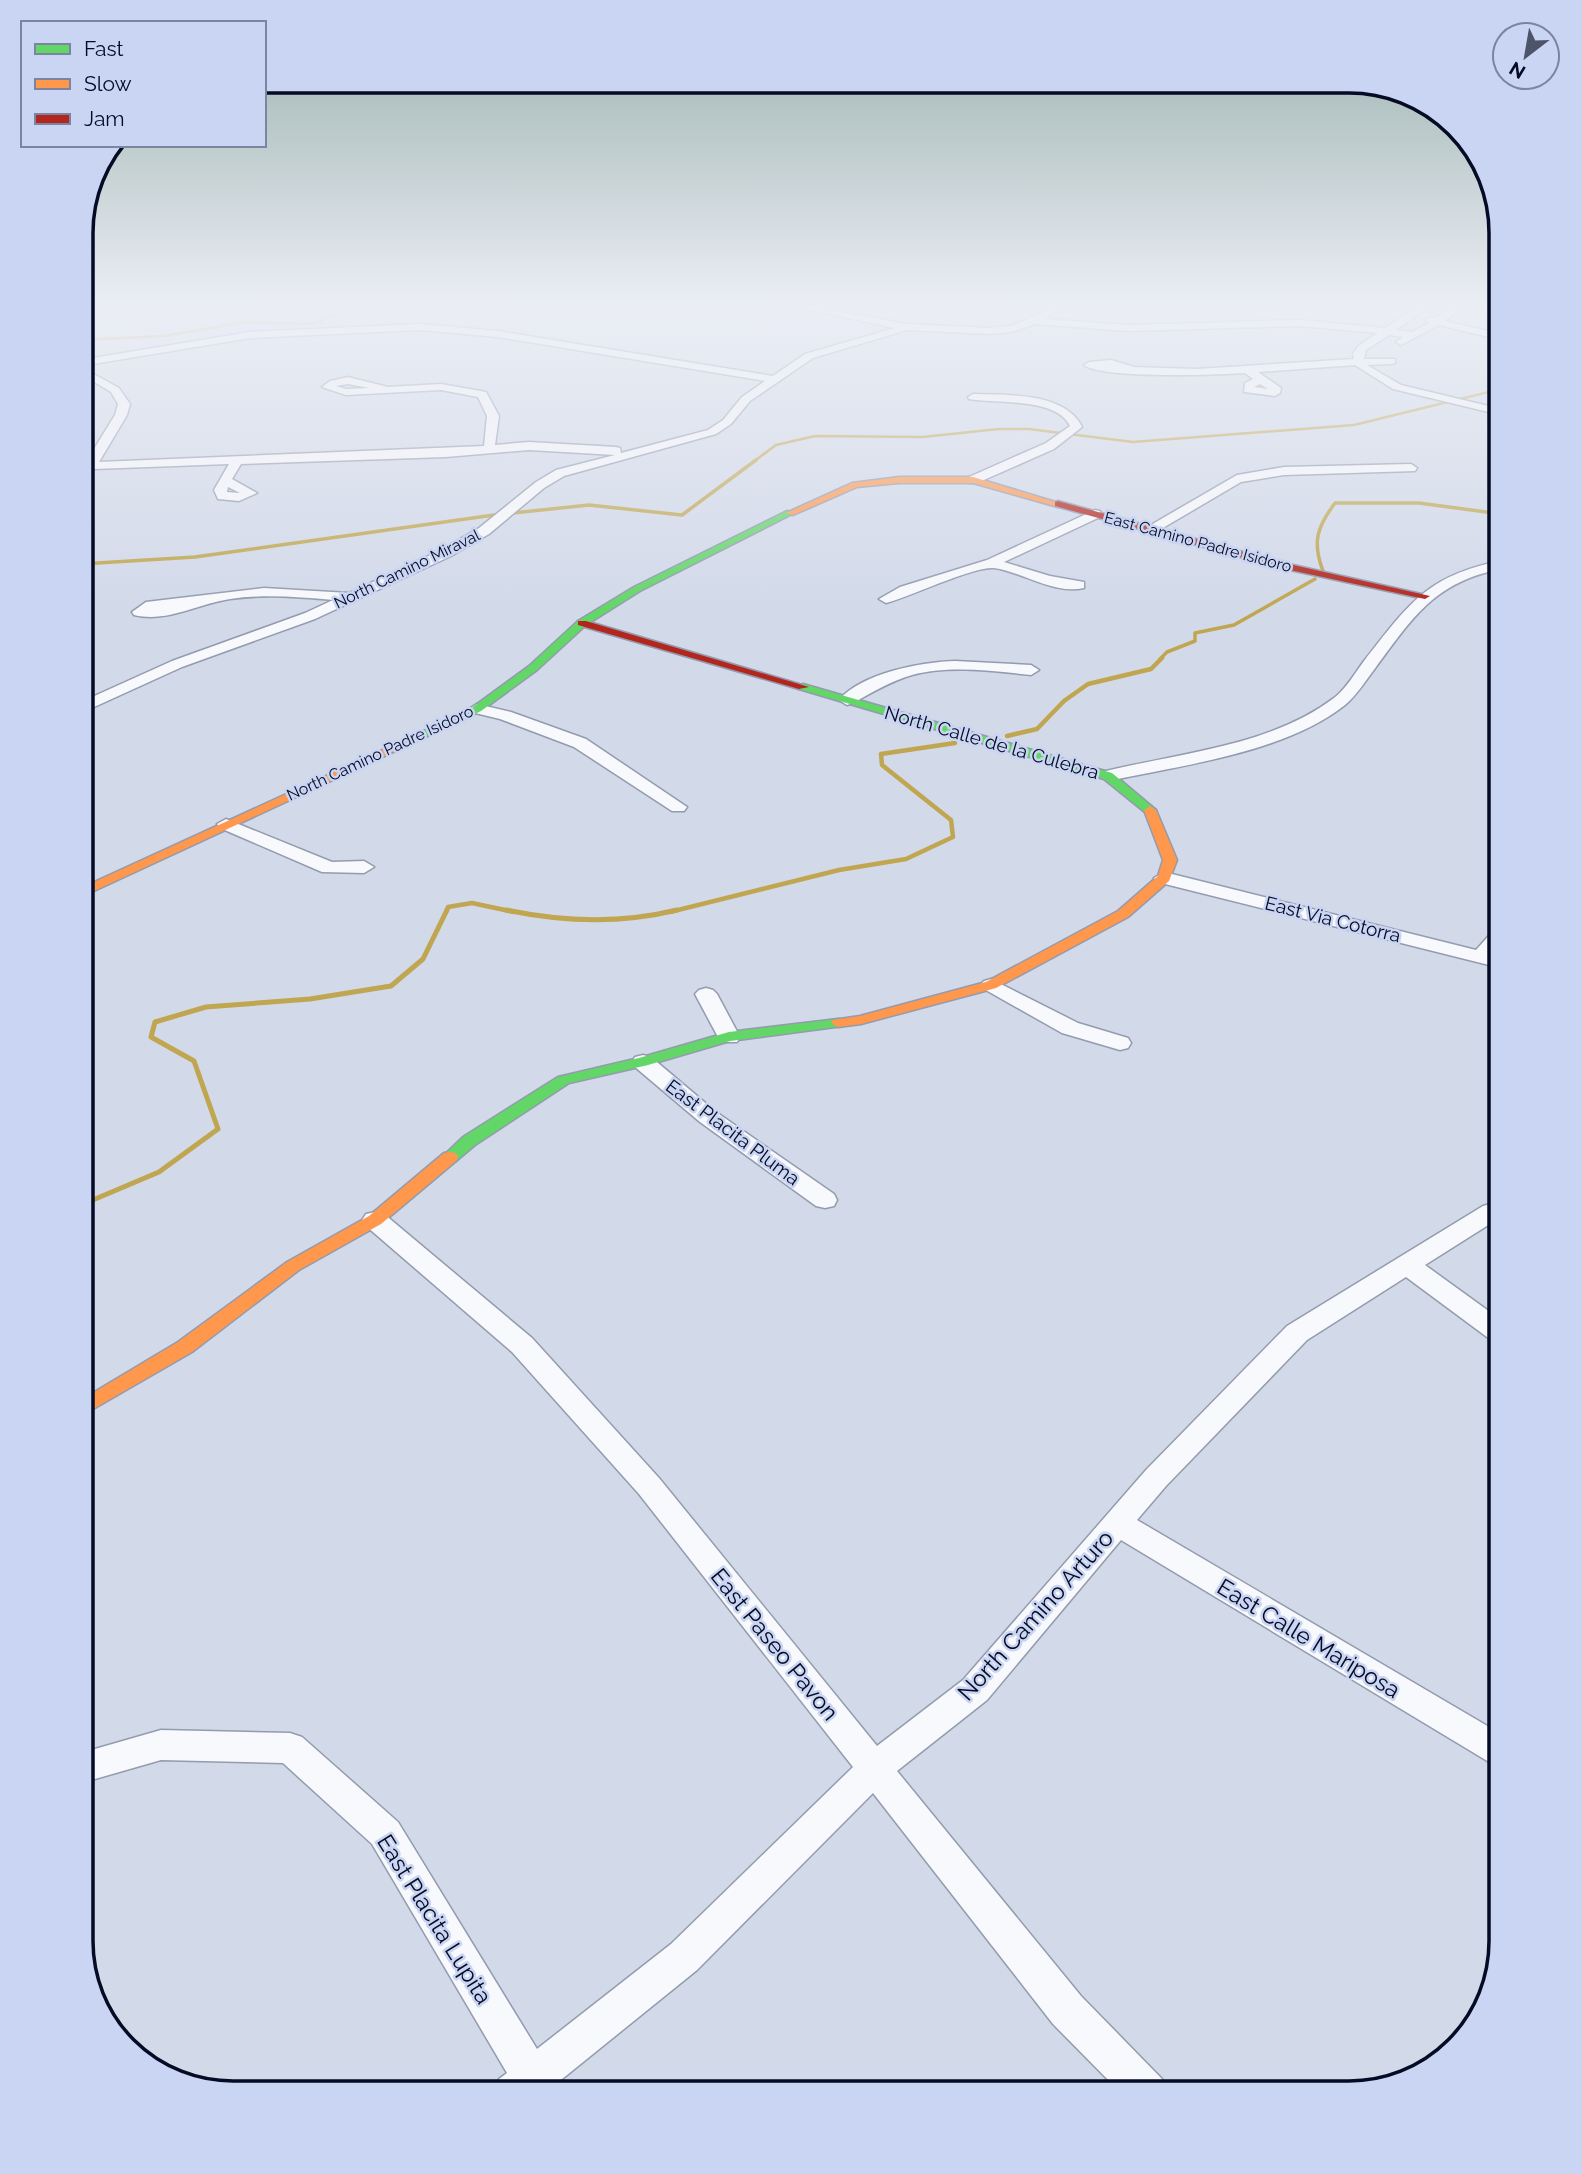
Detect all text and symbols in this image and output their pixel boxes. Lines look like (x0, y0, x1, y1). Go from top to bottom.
legend (21, 21, 266, 147)
north arrow (1491, 21, 1561, 91)
text: Fast (84, 36, 124, 61)
text: N (1505, 57, 1529, 84)
text: Slow (84, 71, 132, 96)
text: Jam (84, 106, 125, 131)
street label: East Camino Padre Isidoro (1102, 508, 1294, 576)
street label: North Camino Miraval (331, 525, 484, 613)
street label: North Camino Padre Isidoro (284, 701, 476, 805)
street label: North Calle de la Culebra (882, 701, 1102, 783)
street label: East Via Cotorra (1263, 891, 1403, 947)
street label: East Placita Pluma (662, 1075, 804, 1189)
street label: North Camino Arturo (952, 1524, 1118, 1706)
street label: East Paseo Pavon (706, 1563, 844, 1725)
street label: East Calle Mariposa (1213, 1573, 1405, 1703)
street label: East Placita Lupita (372, 1829, 498, 2009)

